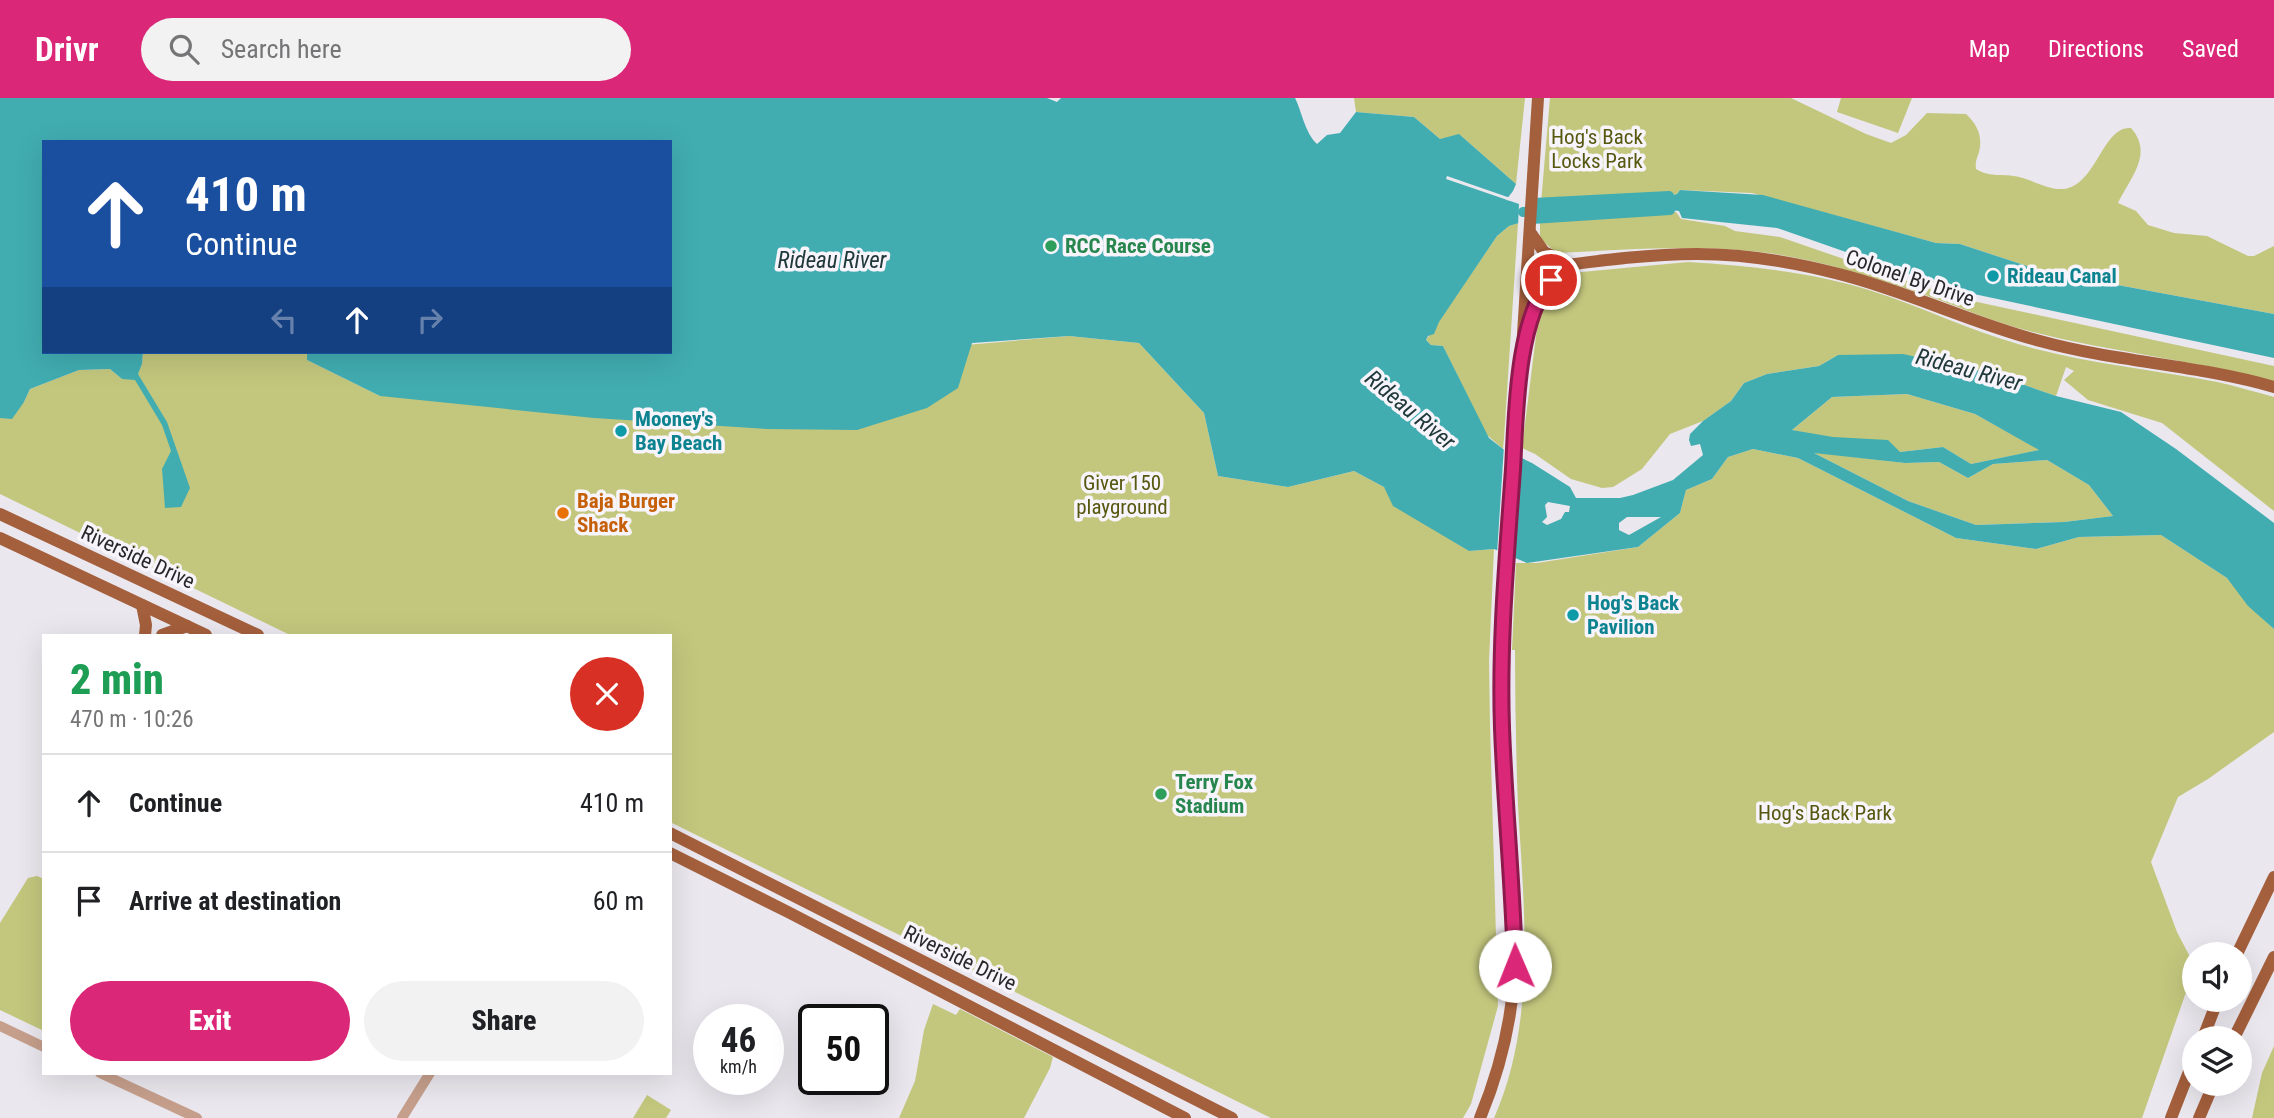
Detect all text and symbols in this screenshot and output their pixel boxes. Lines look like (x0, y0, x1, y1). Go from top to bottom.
search box (141, 18, 631, 81)
text: Drivr (35, 30, 99, 69)
icon: search (165, 30, 203, 68)
text: Search here (221, 34, 342, 64)
text: Map (1969, 35, 2010, 63)
text: Directions (2048, 35, 2144, 63)
text: Saved (2182, 35, 2239, 63)
park label: Hog's Back Locks Park (1551, 125, 1643, 173)
text: 410 m (185, 166, 307, 223)
icon: ahead (70, 168, 161, 259)
text: Continue (185, 225, 297, 263)
place label: RCC Race Course (1065, 234, 1211, 258)
marker: RCC Race Course (1043, 238, 1059, 254)
street label: Colonel By Drive (1843, 245, 1978, 311)
water label: Rideau River (778, 247, 888, 274)
pin (1521, 250, 1581, 310)
icon: arrive (1532, 261, 1570, 299)
place label: Rideau Canal (2007, 264, 2117, 288)
marker: Rideau Canal (1985, 268, 2001, 284)
icon: left (265, 301, 303, 339)
icon: ahead (338, 301, 376, 339)
icon: right (411, 301, 449, 339)
water label: Rideau River (1913, 343, 2026, 397)
water label: Rideau River (1360, 365, 1461, 456)
place label: Mooney's Bay Beach (635, 407, 722, 455)
marker: Mooney's Bay Beach (613, 423, 629, 439)
park label: Giver 150 playground (1076, 471, 1168, 519)
place label: Baja Burger Shack (577, 489, 675, 537)
marker: Baja Burger Shack (555, 505, 571, 521)
street label: Riverside Drive (77, 520, 199, 594)
place label: Hog's Back Pavilion (1587, 591, 1680, 639)
marker: Hog's Back Pavilion (1565, 607, 1581, 623)
text: 2 min (70, 655, 164, 704)
button: close (570, 657, 644, 731)
text: 470 m · 10:26 (70, 706, 194, 733)
place label: Terry Fox Stadium (1175, 770, 1254, 818)
icon: ahead (70, 784, 108, 822)
marker: Terry Fox Stadium (1153, 786, 1169, 802)
text: Continue (129, 788, 222, 818)
text: 410 m (580, 788, 644, 818)
park label: Hog's Back Park (1758, 801, 1893, 825)
icon: arrive (70, 882, 108, 920)
text: Arrive at destination (129, 886, 341, 916)
text: 60 m (593, 886, 644, 916)
street label: Riverside Drive (900, 920, 1020, 996)
position arrow (1478, 929, 1552, 1003)
map controls (2182, 942, 2252, 1096)
button: sound (2182, 942, 2252, 1012)
button: Exit (70, 981, 350, 1061)
button: Share (364, 981, 644, 1061)
speed limit sign: 50 (798, 1004, 889, 1095)
text: 46 (721, 1020, 756, 1061)
button: layers (2182, 1026, 2252, 1096)
text: km/h (720, 1056, 757, 1077)

